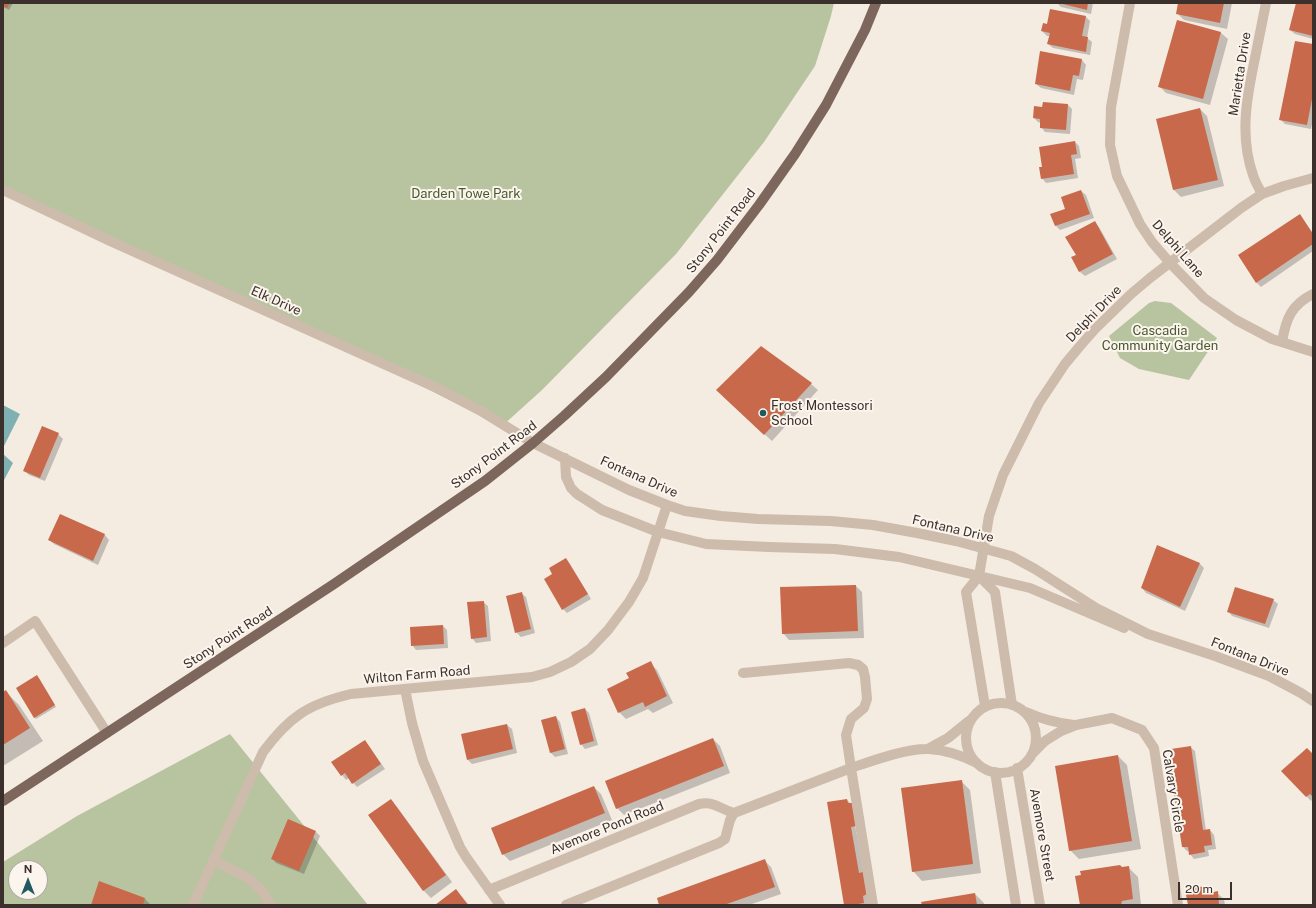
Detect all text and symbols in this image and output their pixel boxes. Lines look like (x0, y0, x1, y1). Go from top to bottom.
street label: Marietta Drive (1226, 31, 1254, 117)
park label: Darden Towe Park (411, 186, 521, 202)
street label: Stony Point Road (683, 186, 759, 276)
street label: Delphi Lane (1149, 217, 1207, 281)
street label: Delphi Drive (1063, 282, 1125, 346)
street label: Elk Drive (248, 283, 304, 319)
park label: Cascadia Community Garden (1102, 323, 1218, 354)
place label: Frost Montessori School (771, 398, 873, 429)
marker: Frost Montessori School (758, 408, 768, 418)
street label: Stony Point Road (448, 418, 540, 492)
street label: Fontana Drive (598, 453, 680, 501)
street label: Fontana Drive (911, 512, 995, 546)
street label: Stony Point Road (181, 603, 275, 673)
street label: Fontana Drive (1208, 634, 1292, 680)
street label: Wilton Farm Road (363, 663, 471, 687)
street label: Calvary Circle (1159, 748, 1187, 834)
street label: Avemore Street (1026, 787, 1058, 883)
street label: Avemore Pond Road (548, 798, 666, 858)
north arrow (8, 860, 48, 900)
text: N (24, 863, 32, 875)
scale bar (1180, 874, 1234, 900)
text: 20 m (1185, 882, 1213, 896)

